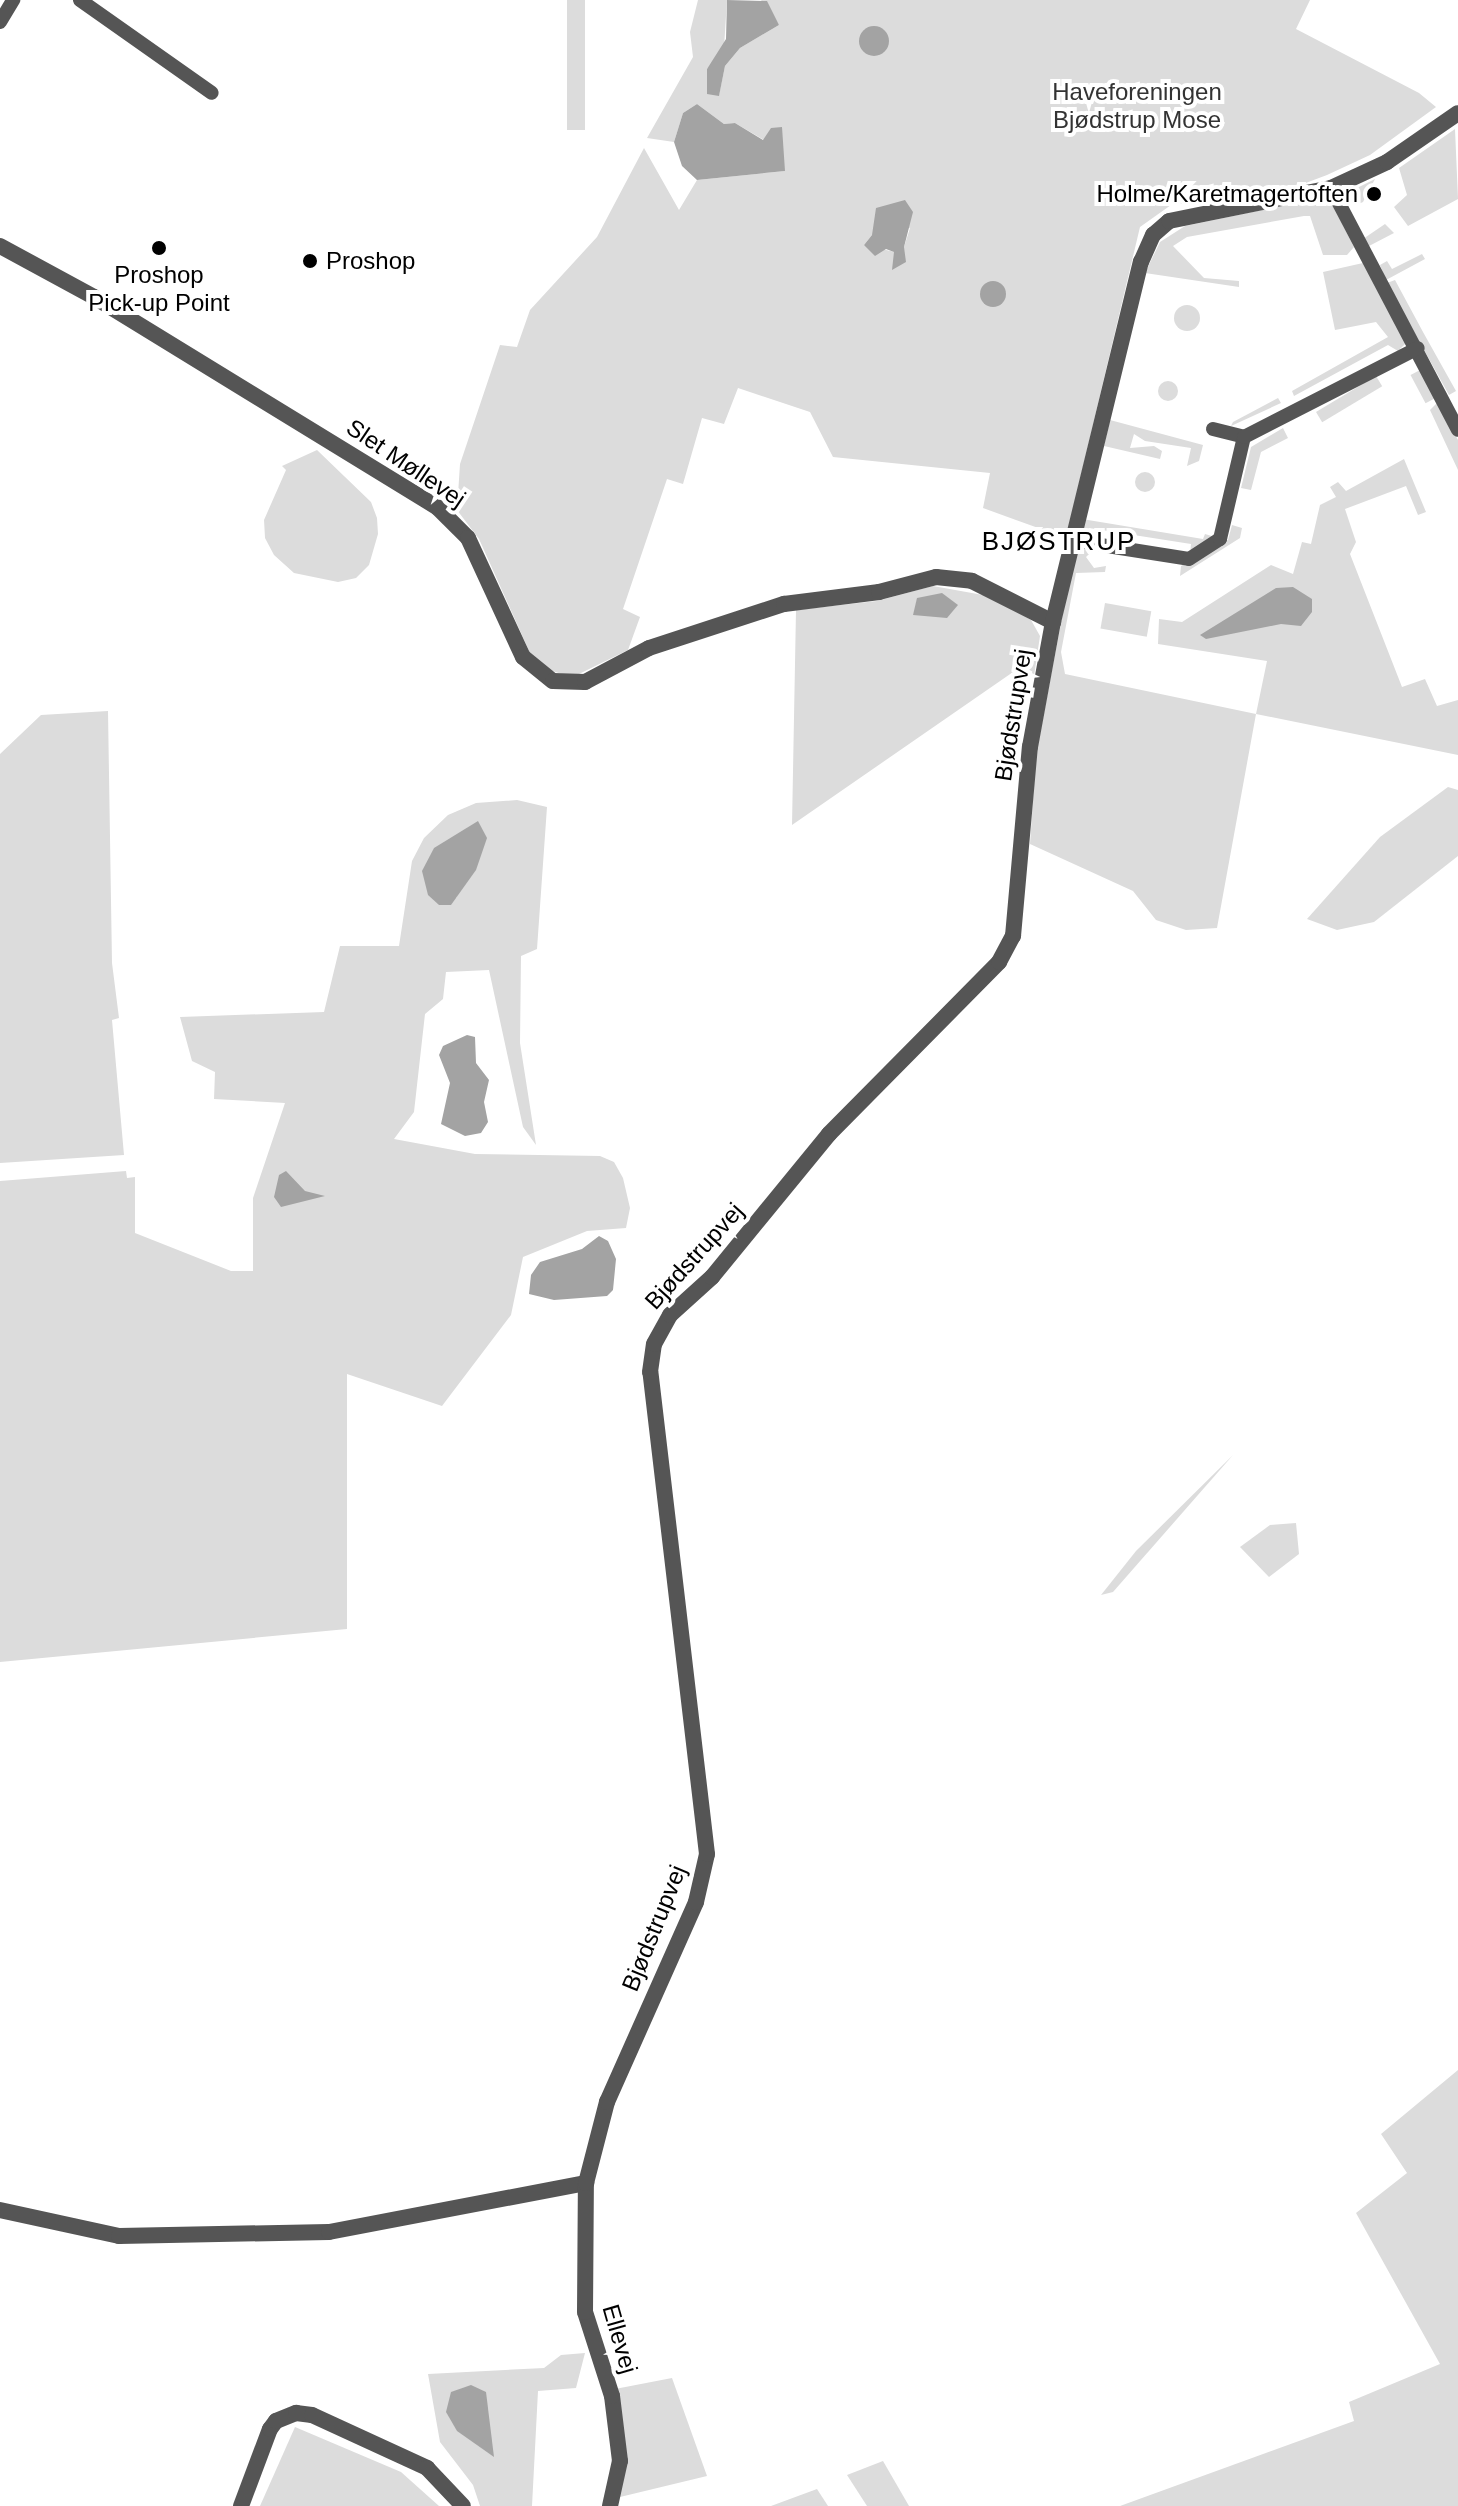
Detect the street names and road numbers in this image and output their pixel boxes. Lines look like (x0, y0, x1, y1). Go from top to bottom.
street label: Slet Møllevej (341, 413, 471, 513)
street label: Bjødstrupvej (988, 647, 1038, 783)
street label: Bjødstrupvej (639, 1197, 749, 1315)
street label: Bjødstrupvej (616, 1861, 692, 1995)
street label: Ellevej (596, 2301, 644, 2377)

